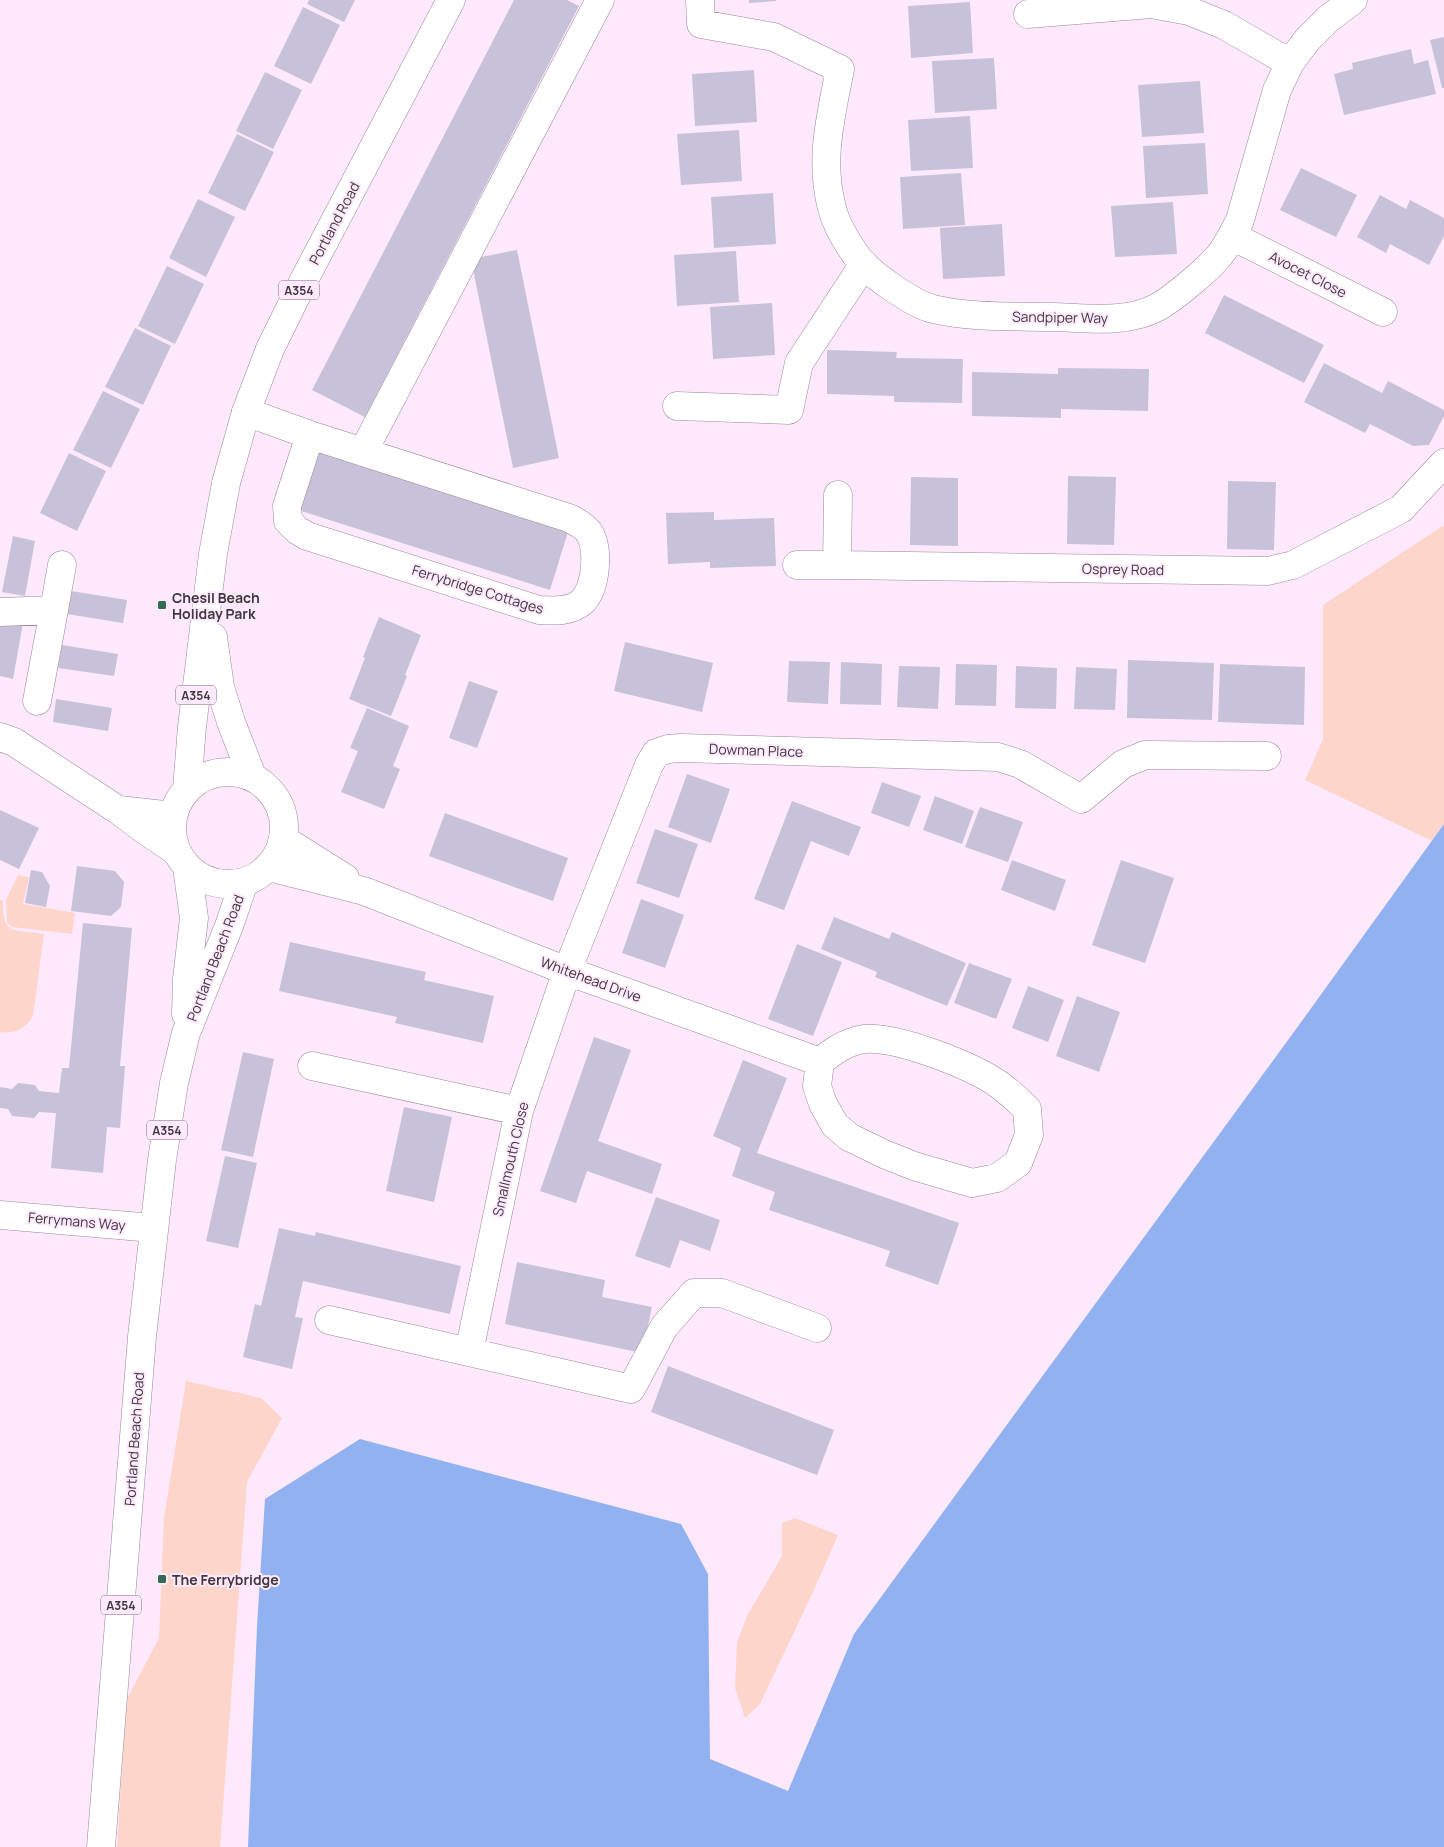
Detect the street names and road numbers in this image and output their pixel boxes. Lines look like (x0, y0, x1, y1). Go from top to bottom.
street label: Portland Road (304, 178, 364, 268)
street label: Avocet Close (1266, 246, 1350, 302)
road number: A354 (279, 280, 319, 300)
street label: Sandpiper Way (1012, 307, 1109, 327)
street label: Osprey Road (1082, 559, 1164, 579)
street label: Ferrybridge Cottages (410, 560, 546, 618)
road number: A354 (176, 686, 216, 704)
street label: Dowman Place (709, 739, 803, 761)
street label: Portland Beach Road (182, 892, 248, 1024)
street label: Whitehead Drive (538, 952, 644, 1006)
street label: Smallmouth Close (488, 1100, 532, 1218)
road number: A354 (147, 1120, 187, 1140)
street label: Ferrymans Way (27, 1207, 127, 1235)
street label: Portland Beach Road (120, 1371, 148, 1507)
road number: A354 (101, 1596, 141, 1614)

